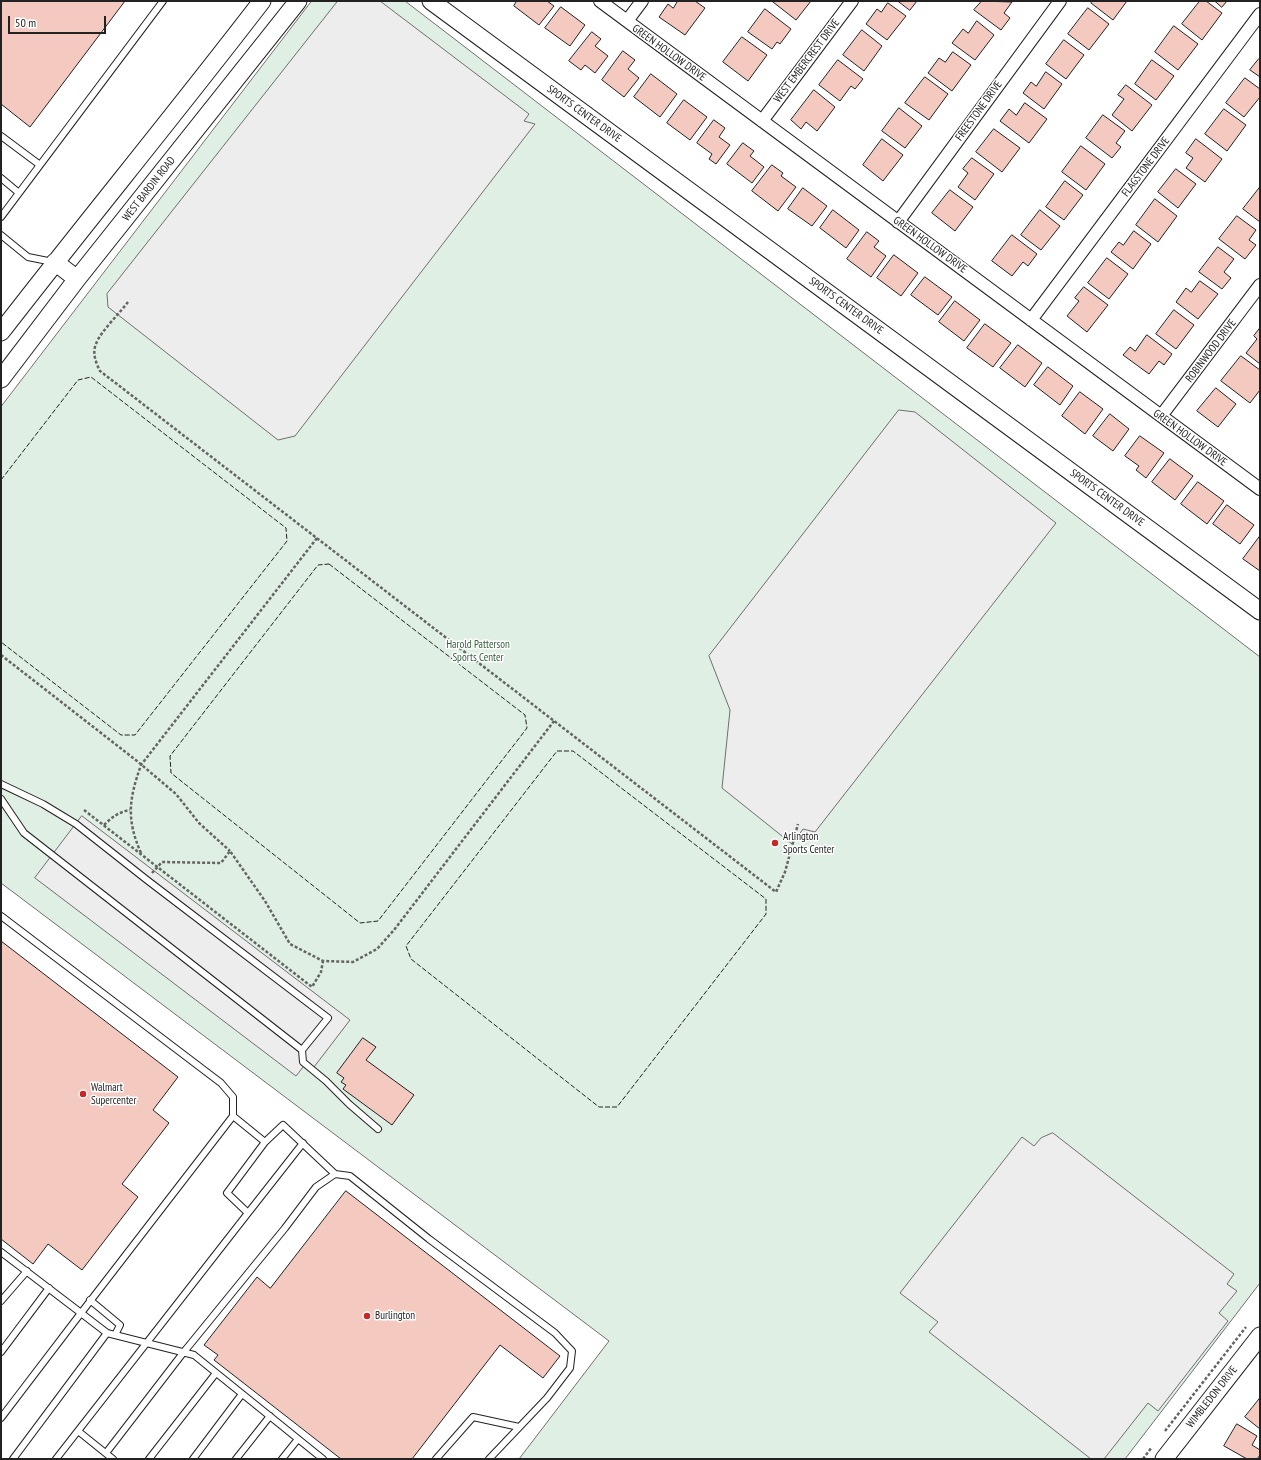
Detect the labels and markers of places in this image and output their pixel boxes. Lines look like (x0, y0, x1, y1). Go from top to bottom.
place label: Arlington Sports Center (783, 830, 834, 856)
marker: Arlington Sports Center (770, 838, 780, 848)
place label: Walmart Supercenter (91, 1081, 136, 1107)
marker: Walmart Supercenter (78, 1089, 88, 1099)
place label: Burlington (375, 1309, 415, 1323)
marker: Burlington (362, 1311, 372, 1321)

